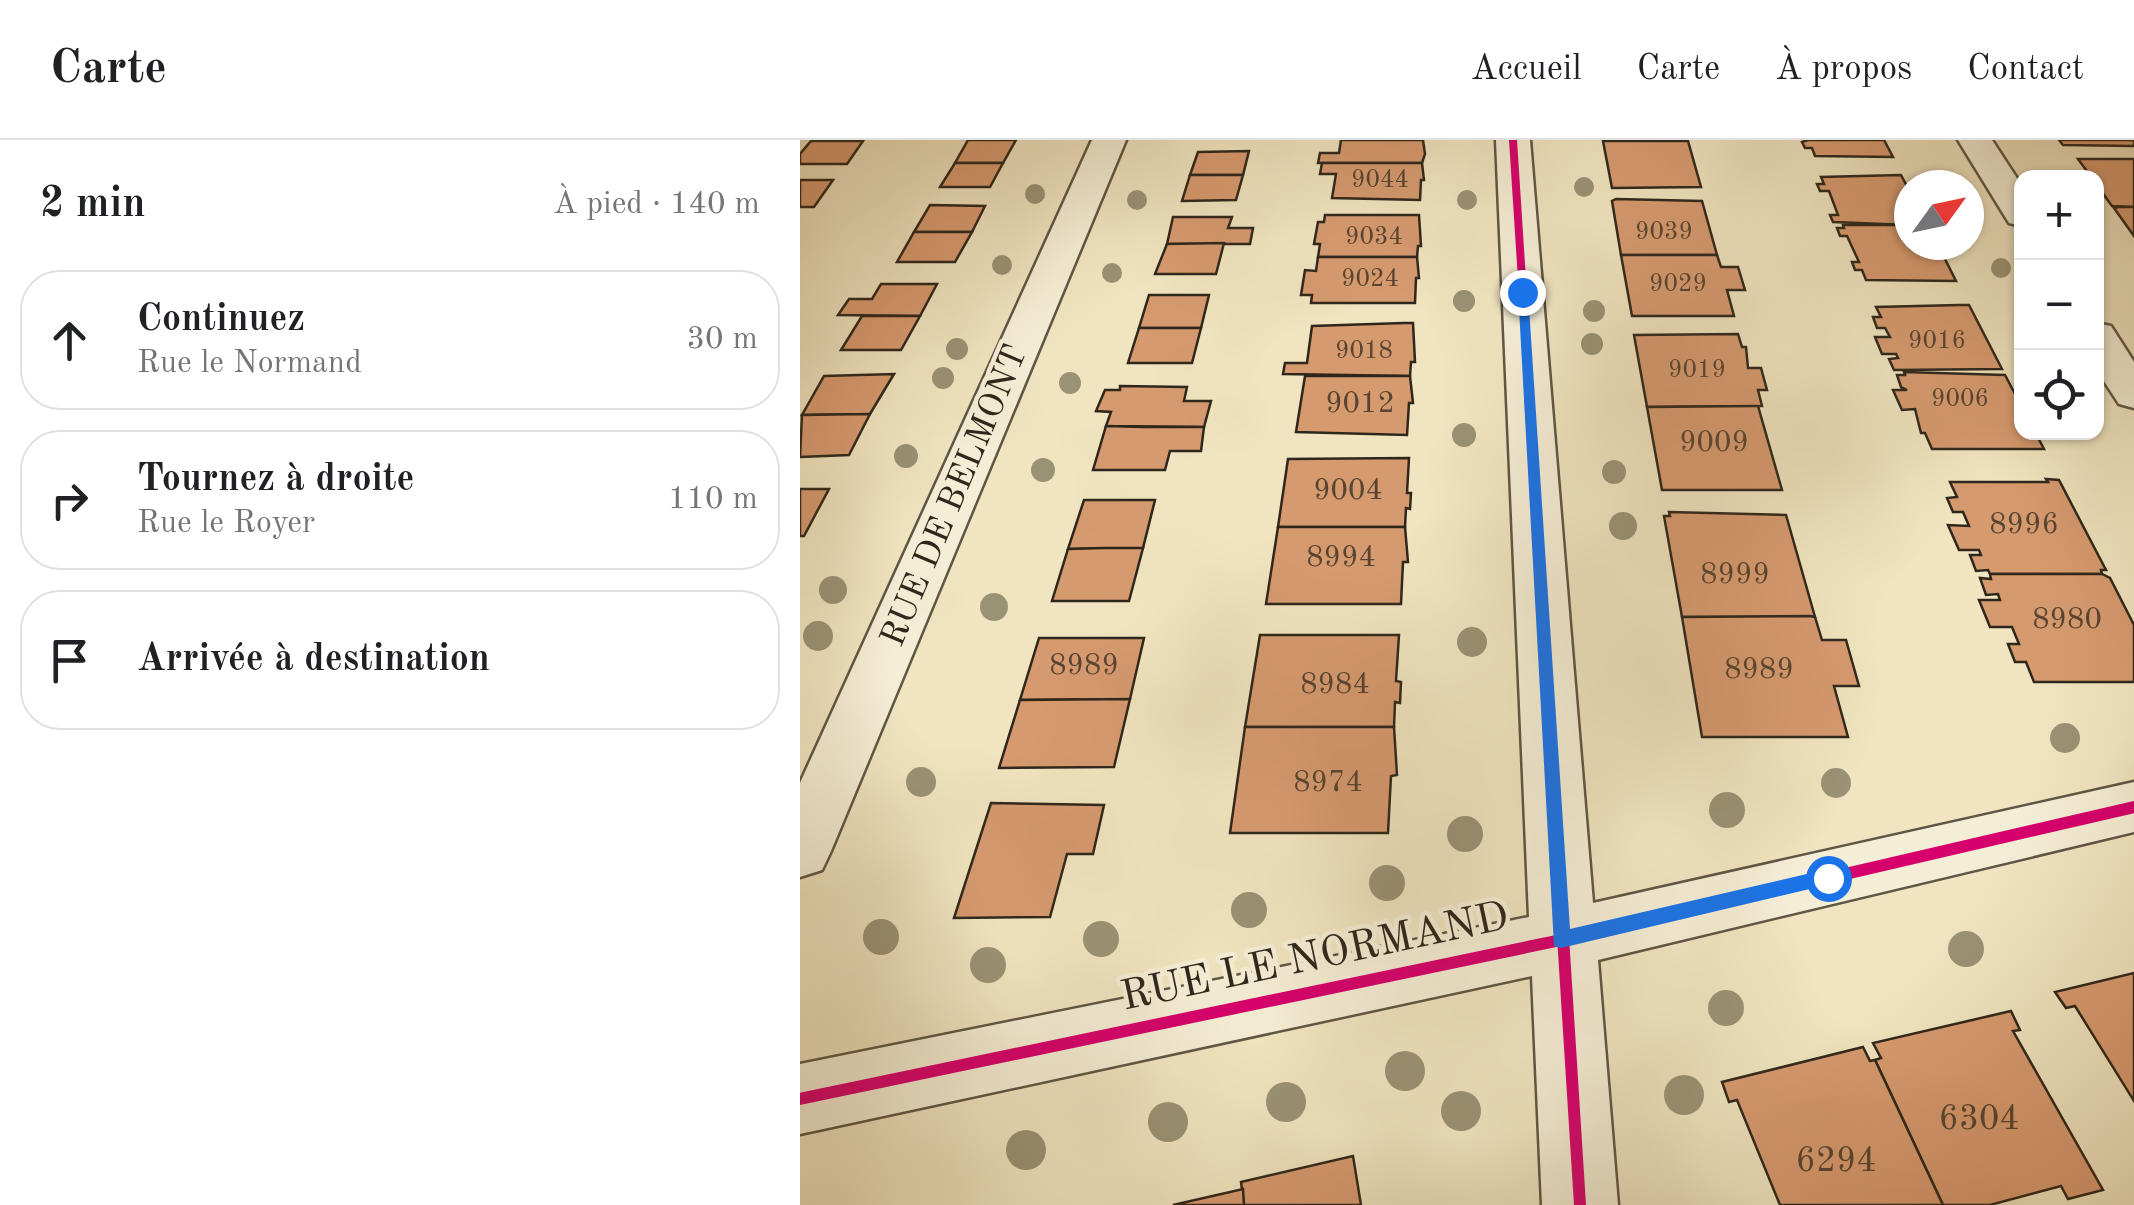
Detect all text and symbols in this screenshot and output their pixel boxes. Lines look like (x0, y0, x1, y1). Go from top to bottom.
text: Carte (50, 45, 167, 93)
text: Accueil (1471, 52, 1582, 87)
text: Carte (1637, 52, 1720, 87)
text: À propos (1775, 52, 1912, 87)
text: Contact (1967, 52, 2084, 87)
house number: 9044 (1351, 168, 1409, 193)
north arrow (1894, 170, 1984, 260)
map controls (2014, 170, 2104, 440)
button: + (2014, 170, 2104, 260)
text: 2 min (40, 184, 146, 226)
text: À pied · 140 m (553, 189, 760, 221)
house number: 9039 (1635, 220, 1693, 245)
house number: 9034 (1345, 225, 1403, 250)
button: − (2014, 260, 2104, 350)
house number: 9024 (1341, 267, 1399, 292)
route end (1500, 270, 1546, 316)
house number: 9029 (1649, 272, 1707, 297)
text: Continuez (137, 301, 305, 339)
icon: ahead (42, 313, 97, 368)
text: 30 m (687, 324, 758, 356)
house number: 9016 (1908, 329, 1966, 354)
house number: 9018 (1335, 339, 1393, 364)
street label: RUE DE BELMONT (876, 340, 1034, 652)
text: Rue le Normand (137, 348, 362, 380)
button: locate (2014, 350, 2104, 440)
house number: 9019 (1668, 358, 1726, 383)
house number: 9006 (1931, 387, 1989, 412)
house number: 9012 (1325, 389, 1395, 419)
house number: 9009 (1679, 428, 1749, 458)
text: Tournez à droite (137, 461, 415, 499)
icon: right (42, 473, 97, 528)
house number: 9004 (1313, 476, 1383, 506)
text: 110 m (668, 484, 758, 516)
text: Rue le Royer (137, 508, 315, 540)
house number: 8996 (1989, 510, 2059, 540)
house number: 8994 (1306, 543, 1376, 573)
house number: 8999 (1700, 560, 1770, 590)
house number: 8980 (2032, 605, 2102, 635)
icon: arrive (42, 633, 97, 688)
text: Arrivée à destination (137, 641, 490, 679)
house number: 8989 (1049, 651, 1119, 681)
house number: 8989 (1724, 655, 1794, 685)
house number: 8984 (1300, 670, 1370, 700)
house number: 8974 (1293, 768, 1363, 798)
route start (1806, 856, 1852, 902)
street label: RUE LE NORMAND (1117, 896, 1513, 1020)
house number: 6304 (1938, 1102, 2020, 1137)
house number: 6294 (1795, 1144, 1877, 1179)

